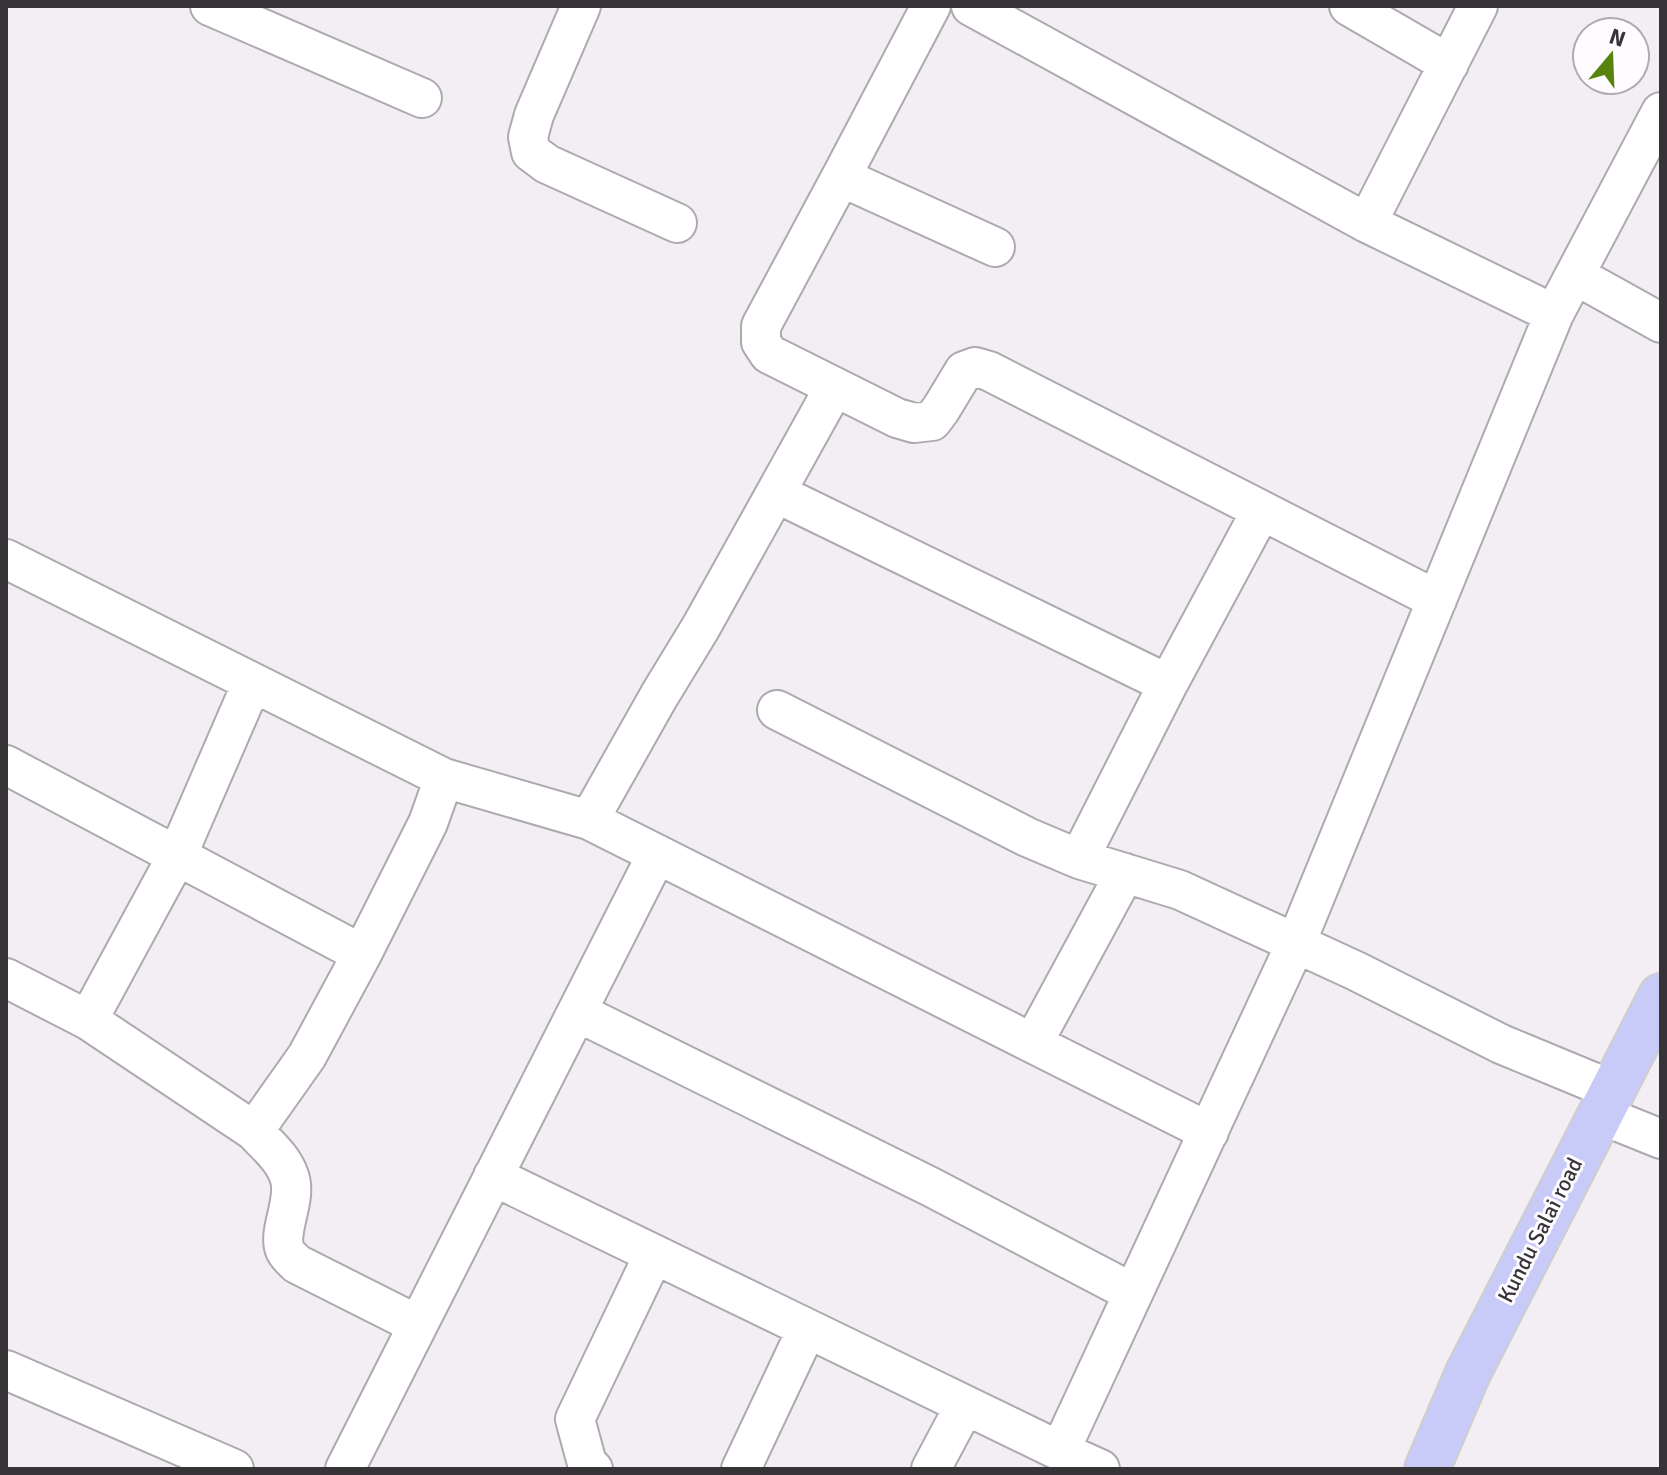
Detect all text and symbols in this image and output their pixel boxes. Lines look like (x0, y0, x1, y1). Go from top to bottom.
north arrow (1571, 16, 1651, 96)
text: N (1606, 22, 1629, 53)
street label: Kundu Salai road (1492, 1153, 1588, 1307)

